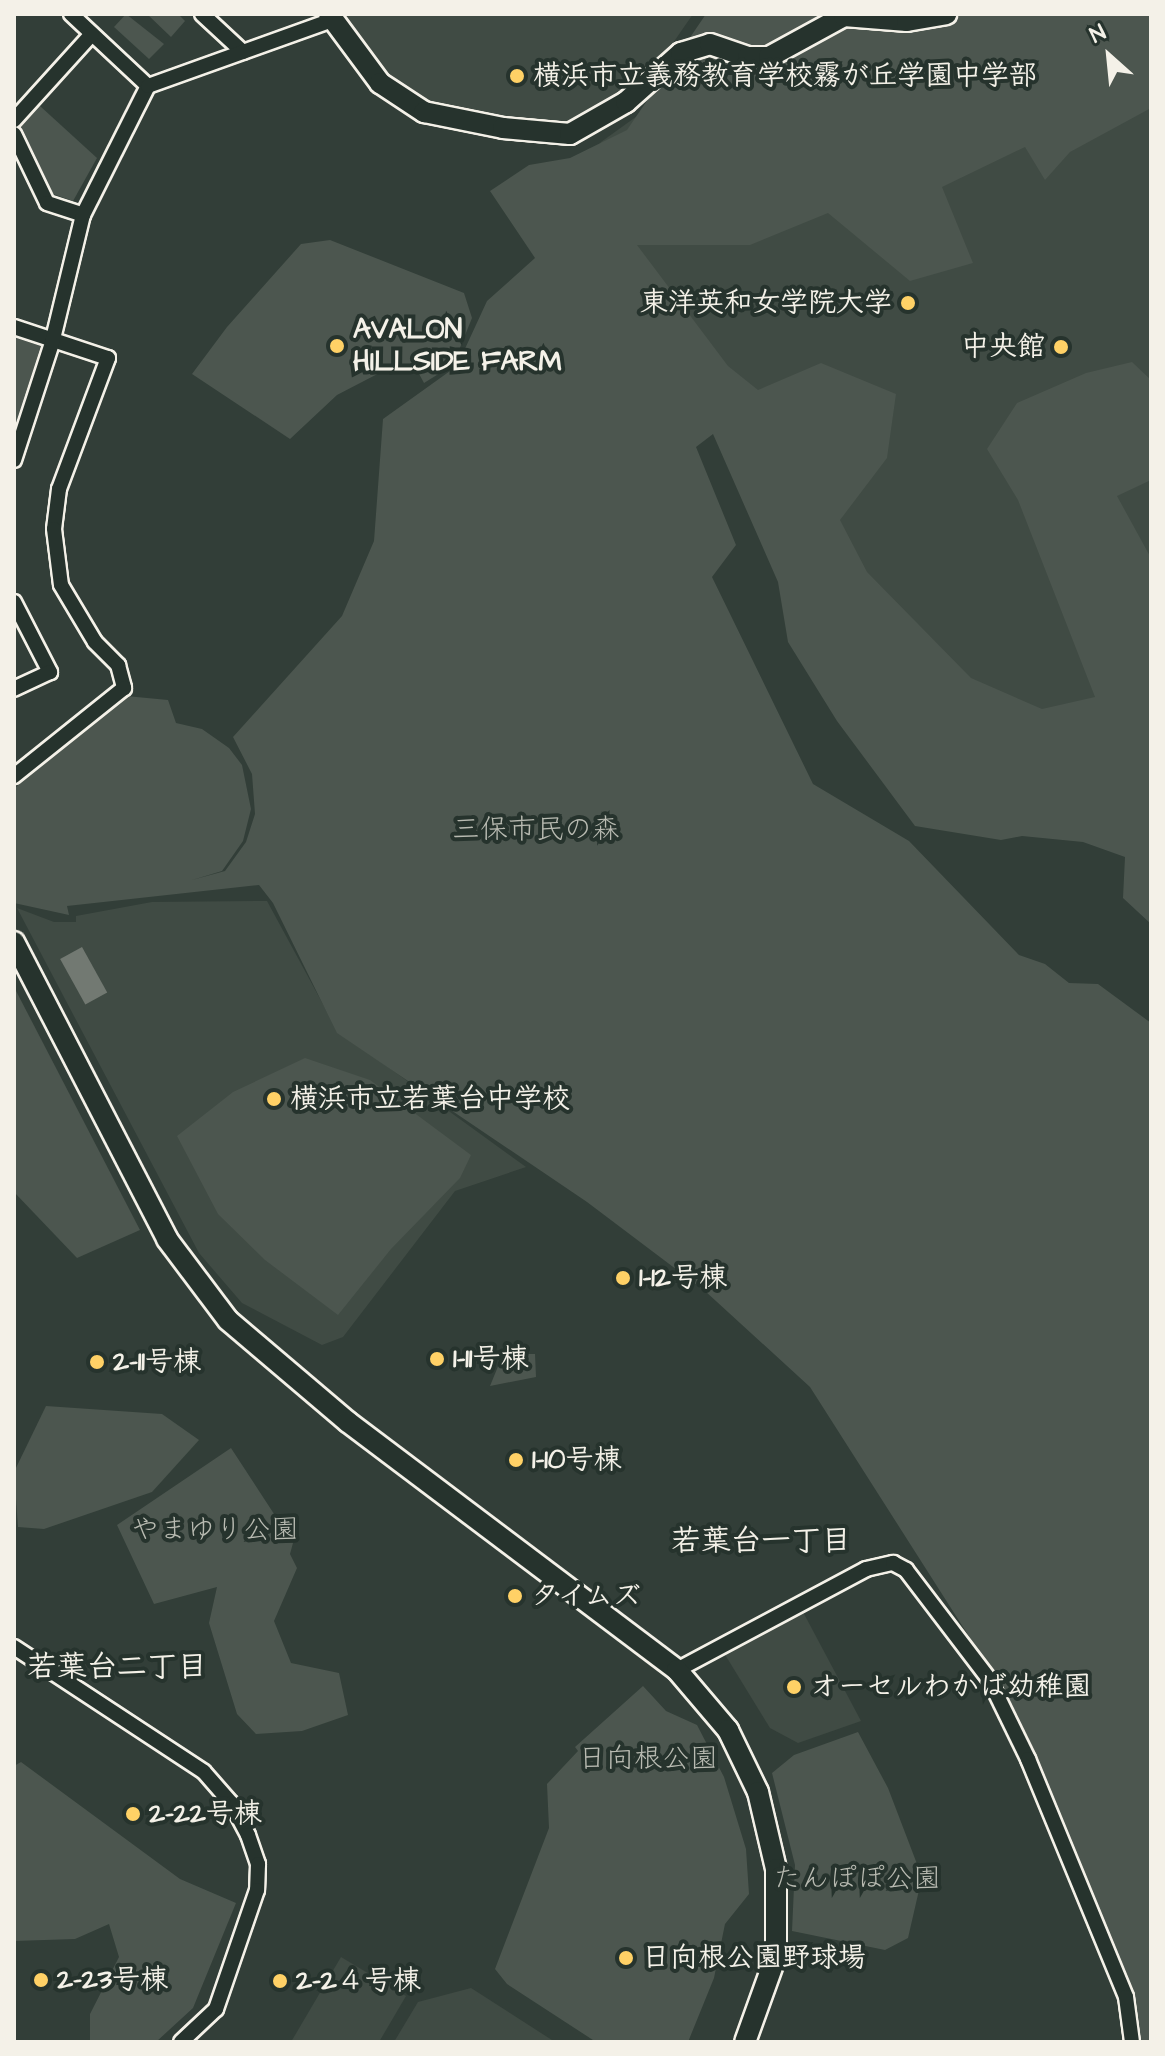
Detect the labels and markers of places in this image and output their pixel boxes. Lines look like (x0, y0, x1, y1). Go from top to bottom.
place label: 横浜市立義務教育学校霧が丘学園中学部 (533, 59, 1037, 93)
marker: 横浜市立義務教育学校霧が丘学園中学部 (508, 67, 526, 85)
place label: 東洋英和女学院大学 (640, 286, 892, 320)
marker: 東洋英和女学院大学 (899, 294, 917, 312)
place label: AVALON HILLSIDE FARM (353, 313, 562, 379)
place label: 中央館 (961, 330, 1045, 364)
marker: AVALON HILLSIDE FARM (328, 337, 346, 355)
marker: 中央館 (1052, 338, 1070, 356)
place label: 横浜市立若葉台中学校 (290, 1082, 570, 1116)
marker: 横浜市立若葉台中学校 (265, 1090, 283, 1108)
place label: 1-12号棟 (639, 1261, 727, 1295)
marker: 1-12号棟 (614, 1269, 632, 1287)
place label: 1-11号棟 (453, 1342, 528, 1376)
place label: 2-11号棟 (113, 1345, 201, 1379)
marker: 1-11号棟 (428, 1350, 446, 1368)
marker: 2-11号棟 (88, 1353, 106, 1371)
place label: 1-10号棟 (532, 1443, 622, 1477)
marker: 1-10号棟 (507, 1451, 525, 1469)
place label: タイムズ (531, 1579, 643, 1613)
marker: タイムズ (506, 1587, 524, 1605)
place label: オーセルわかば幼稚園 (810, 1670, 1090, 1704)
marker: オーセルわかば幼稚園 (785, 1678, 803, 1696)
place label: 2-22号棟 (149, 1797, 262, 1831)
marker: 2-22号棟 (124, 1805, 142, 1823)
place label: 日向根公園野球場 (642, 1941, 866, 1975)
marker: 日向根公園野球場 (617, 1949, 635, 1967)
place label: 2-23号棟 (57, 1963, 168, 1997)
place label: 2-2４号棟 (296, 1964, 421, 1998)
marker: 2-23号棟 (32, 1971, 50, 1989)
marker: 2-2４号棟 (271, 1972, 289, 1990)

